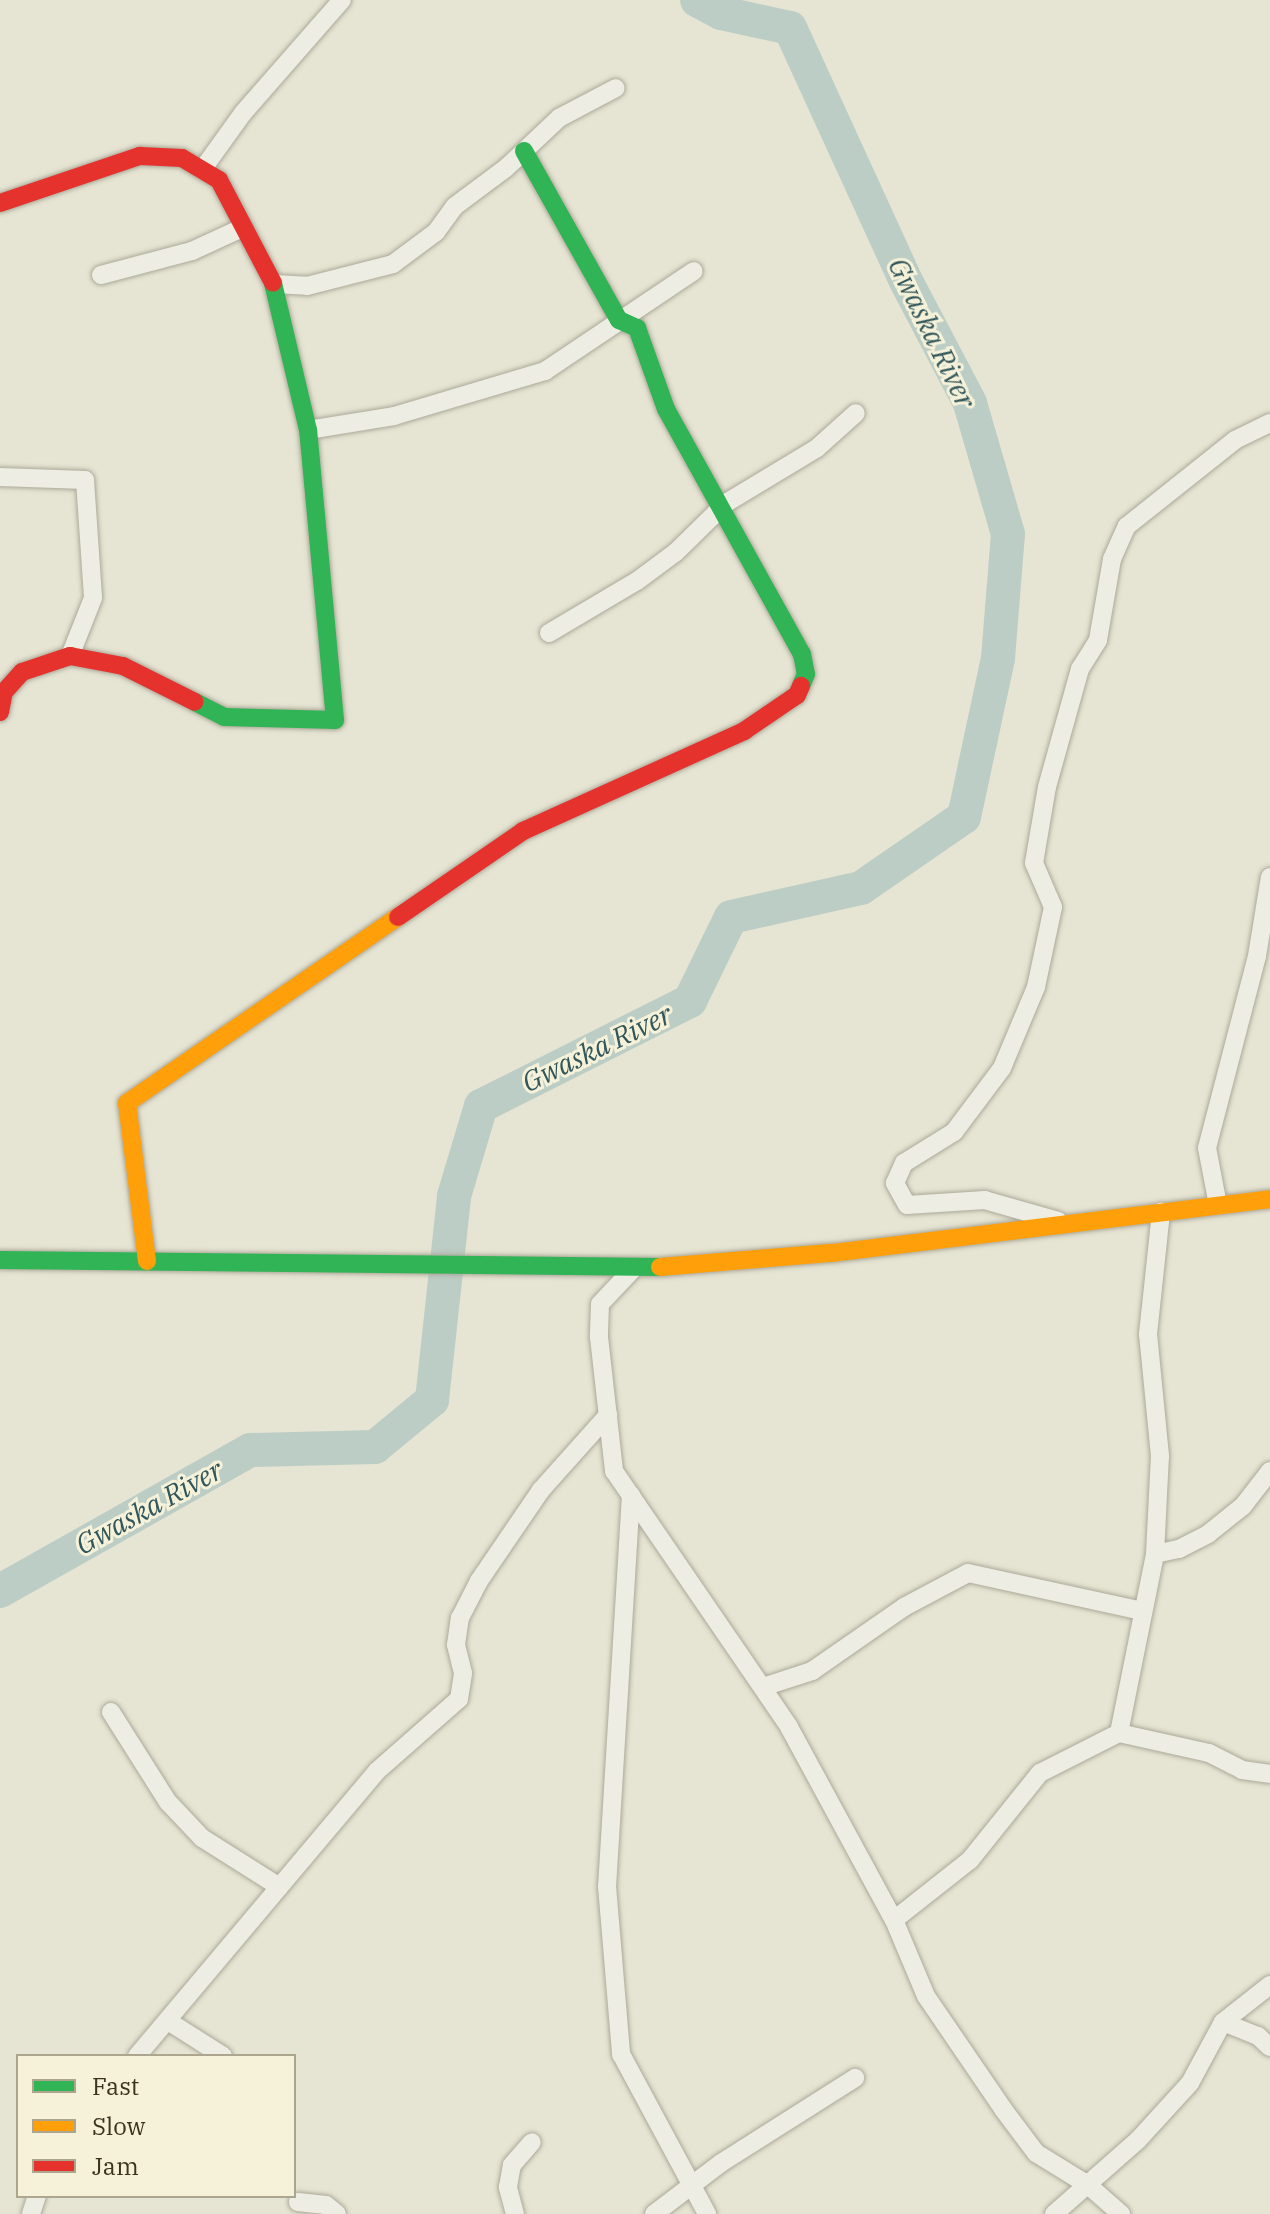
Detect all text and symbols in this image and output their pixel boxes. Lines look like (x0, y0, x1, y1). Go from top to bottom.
water label: Gwaska River (881, 252, 983, 414)
water label: Gwaska River (516, 997, 678, 1099)
water label: Gwaska River (70, 1453, 228, 1561)
legend (16, 2054, 296, 2198)
text: Fast (92, 2070, 139, 2102)
text: Slow (92, 2110, 145, 2142)
text: Jam (92, 2150, 139, 2182)

